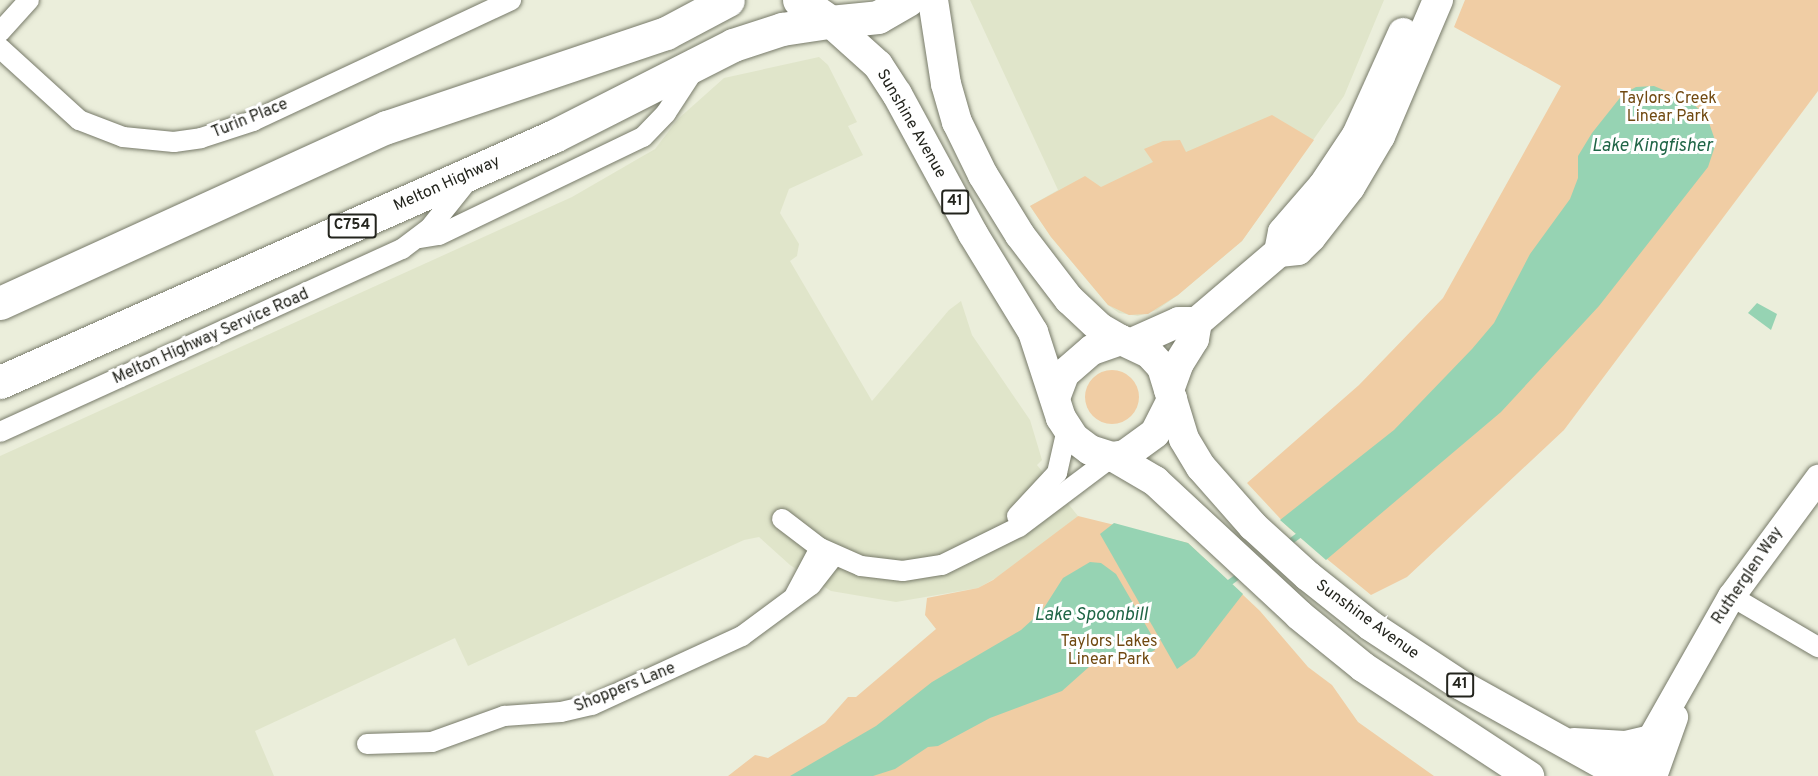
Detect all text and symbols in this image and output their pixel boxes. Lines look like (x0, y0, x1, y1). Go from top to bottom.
street label: Sunshine Avenue (872, 66, 950, 182)
park label: Taylors Creek Linear Park (1619, 89, 1717, 127)
street label: Turin Place (209, 95, 291, 143)
water label: Lake Kingfisher (1592, 136, 1712, 158)
street label: Melton Highway (391, 152, 503, 216)
road number: 41 (940, 190, 970, 214)
road number: C754 (326, 214, 378, 238)
street label: Melton Highway Service Road (110, 285, 312, 389)
street label: Rutherglen Way (1708, 524, 1788, 628)
street label: Sunshine Avenue (1311, 576, 1423, 664)
water label: Lake Spoonbill (1034, 605, 1148, 627)
park label: Taylors Lakes Linear Park (1061, 632, 1157, 670)
street label: Shoppers Lane (572, 659, 678, 717)
road number: 41 (1445, 673, 1475, 697)

